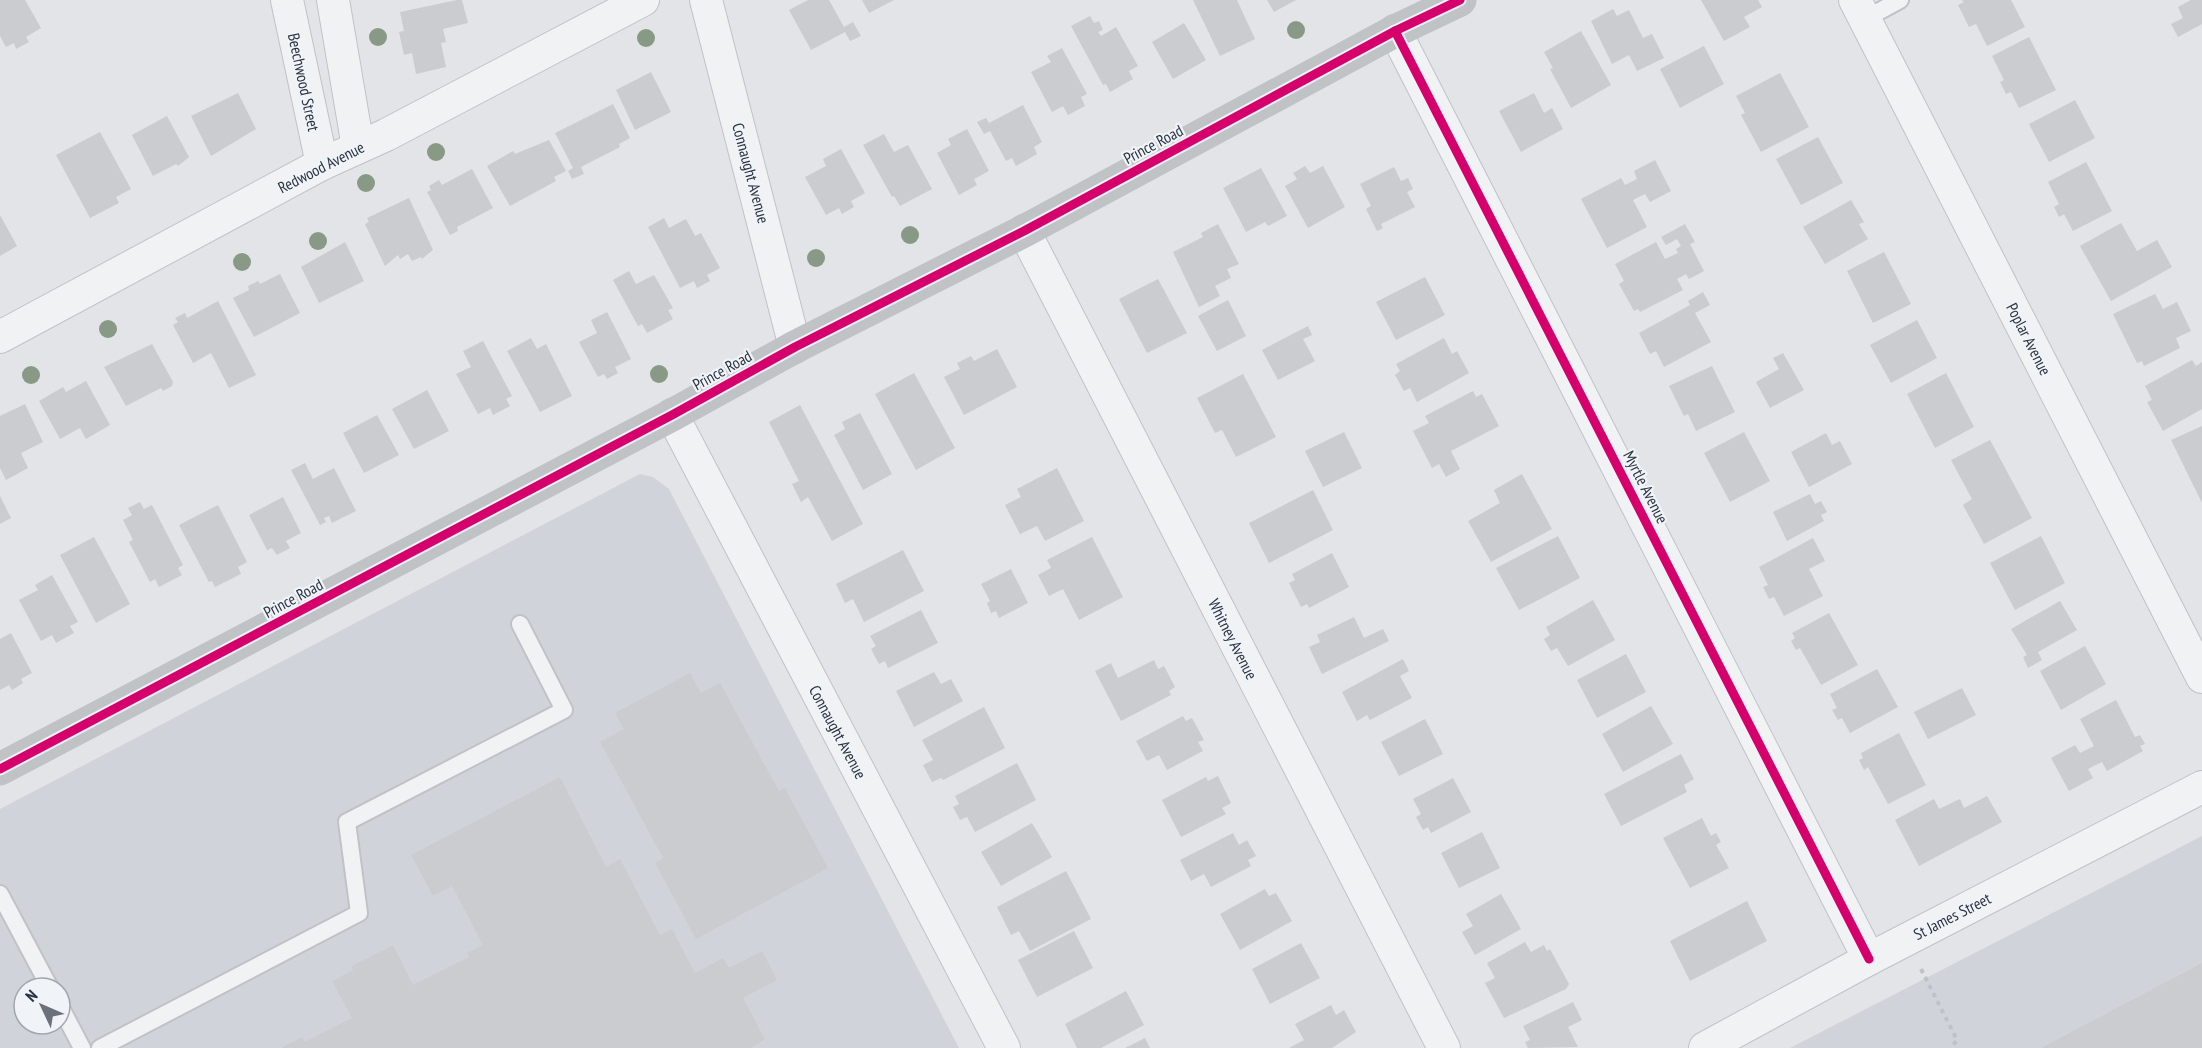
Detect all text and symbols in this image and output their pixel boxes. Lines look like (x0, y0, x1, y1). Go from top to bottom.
street label: Beechwood Street (284, 31, 324, 133)
street label: Prince Road (1120, 120, 1186, 168)
street label: Connaught Avenue (728, 121, 774, 225)
street label: Redwood Avenue (275, 137, 367, 197)
street label: Poplar Avenue (2002, 299, 2056, 379)
street label: Prince Road (689, 346, 755, 394)
street label: Myrtle Avenue (1619, 447, 1673, 527)
street label: Prince Road (260, 574, 326, 622)
street label: Whitney Avenue (1204, 595, 1262, 683)
street label: Connaught Avenue (805, 682, 871, 782)
street label: St James Street (1910, 888, 1994, 944)
north arrow (12, 976, 72, 1036)
text: N (21, 986, 41, 1006)

